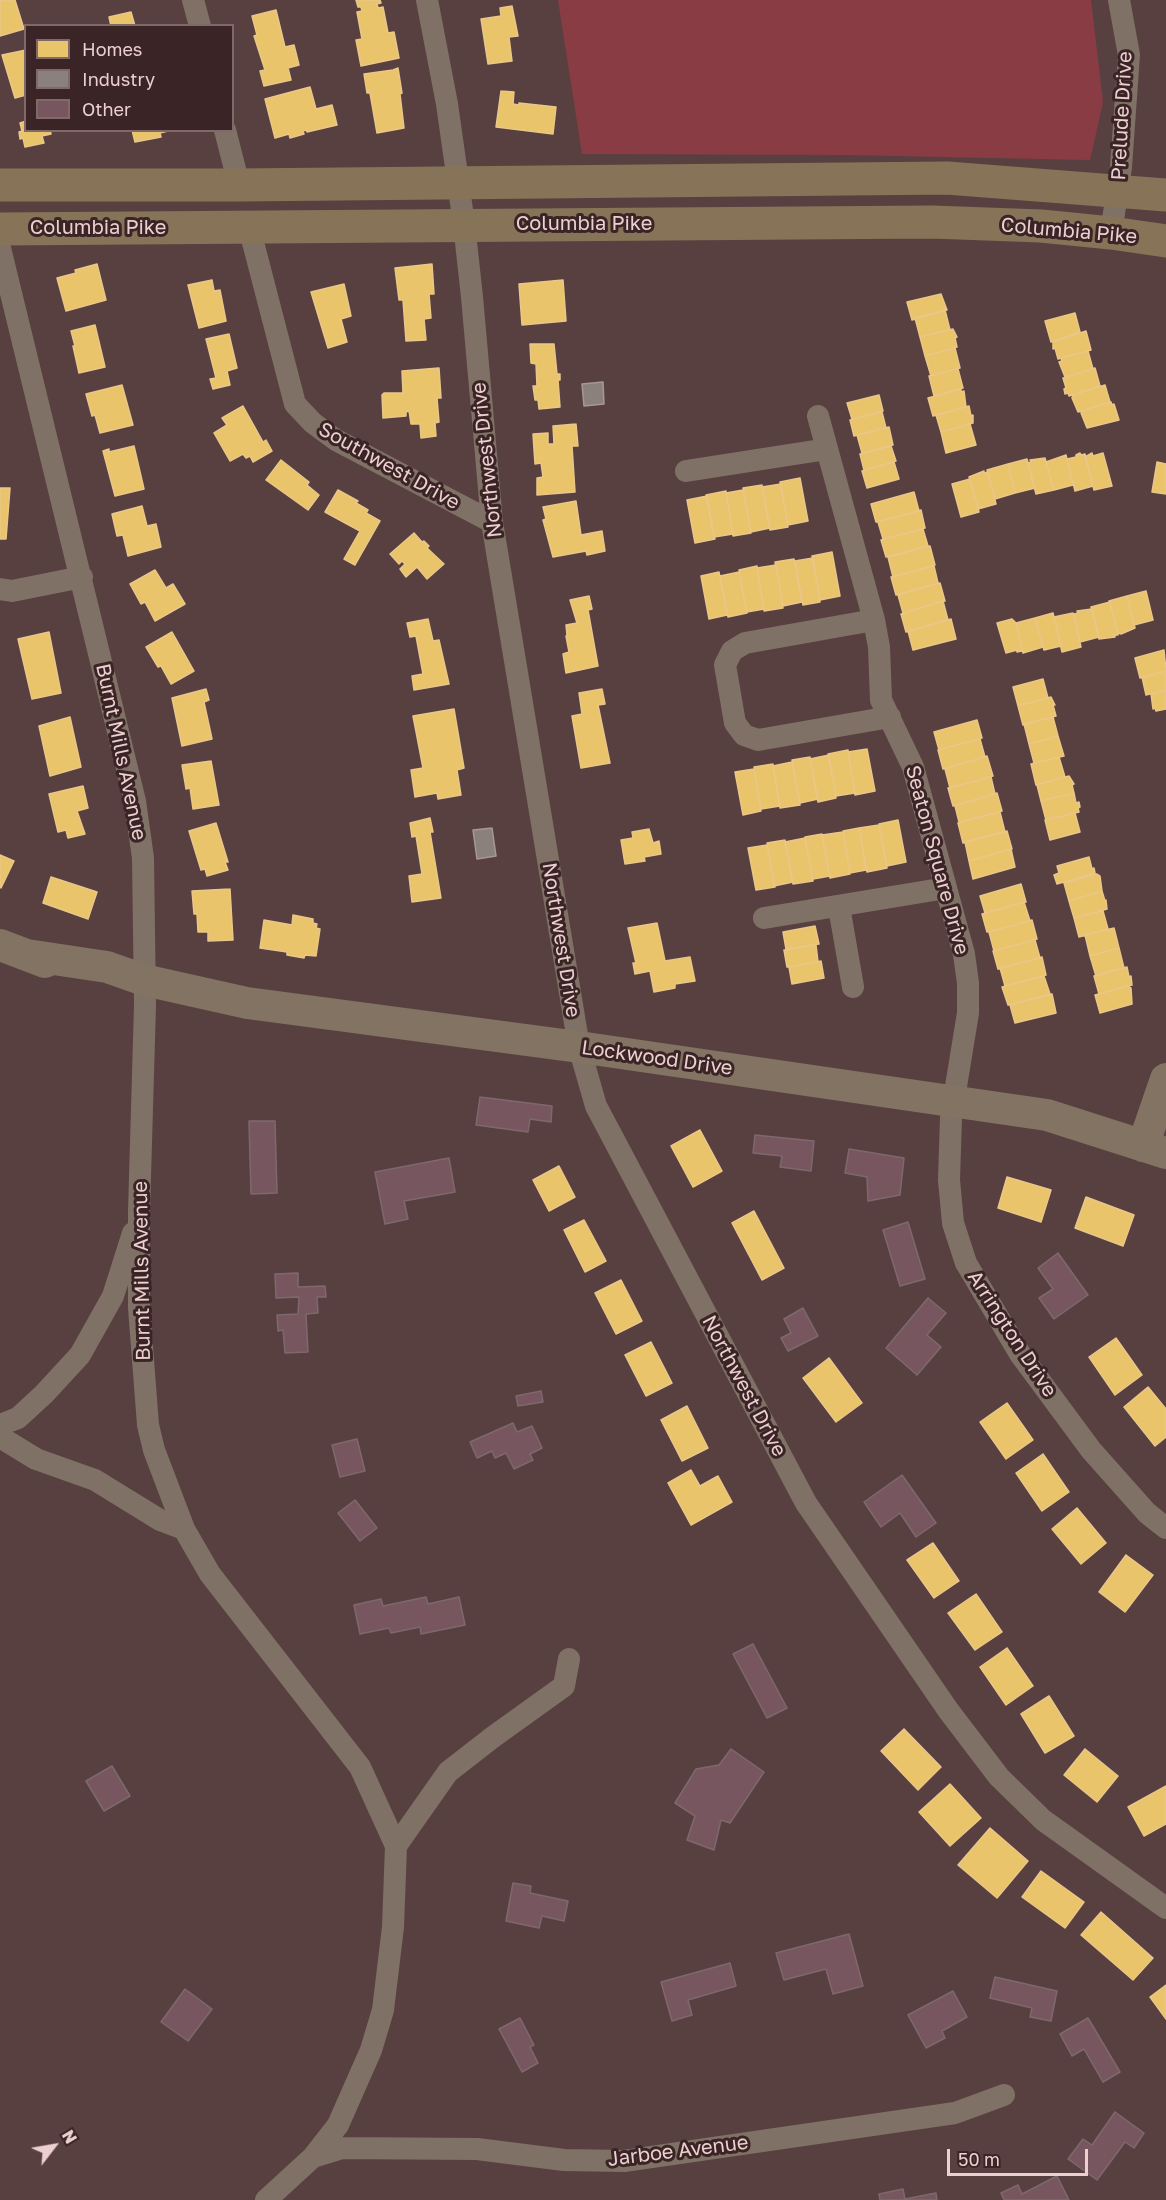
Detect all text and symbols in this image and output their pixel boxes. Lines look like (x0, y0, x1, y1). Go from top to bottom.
legend (24, 24, 234, 132)
text: Homes (82, 38, 142, 60)
street label: Prelude Drive (1107, 51, 1137, 181)
text: Industry (82, 68, 155, 90)
text: Other (82, 98, 131, 120)
street label: Columbia Pike (516, 212, 652, 236)
street label: Columbia Pike (1000, 213, 1138, 249)
street label: Columbia Pike (30, 216, 166, 240)
street label: Northwest Drive (467, 381, 507, 539)
street label: Southwest Drive (314, 417, 464, 515)
street label: Burnt Mills Avenue (91, 661, 151, 843)
street label: Seaton Square Drive (900, 763, 974, 957)
street label: Northwest Drive (537, 861, 585, 1019)
street label: Lockwood Drive (580, 1036, 734, 1080)
street label: Burnt Mills Avenue (128, 1181, 156, 1361)
street label: Arrington Drive (962, 1266, 1062, 1402)
street label: Northwest Drive (697, 1311, 791, 1461)
north arrow (24, 2116, 84, 2176)
text: N (58, 2126, 81, 2147)
street label: Jarboe Avenue (606, 2130, 750, 2172)
scale bar (950, 2137, 1091, 2175)
text: 50 m (958, 2148, 1000, 2170)

